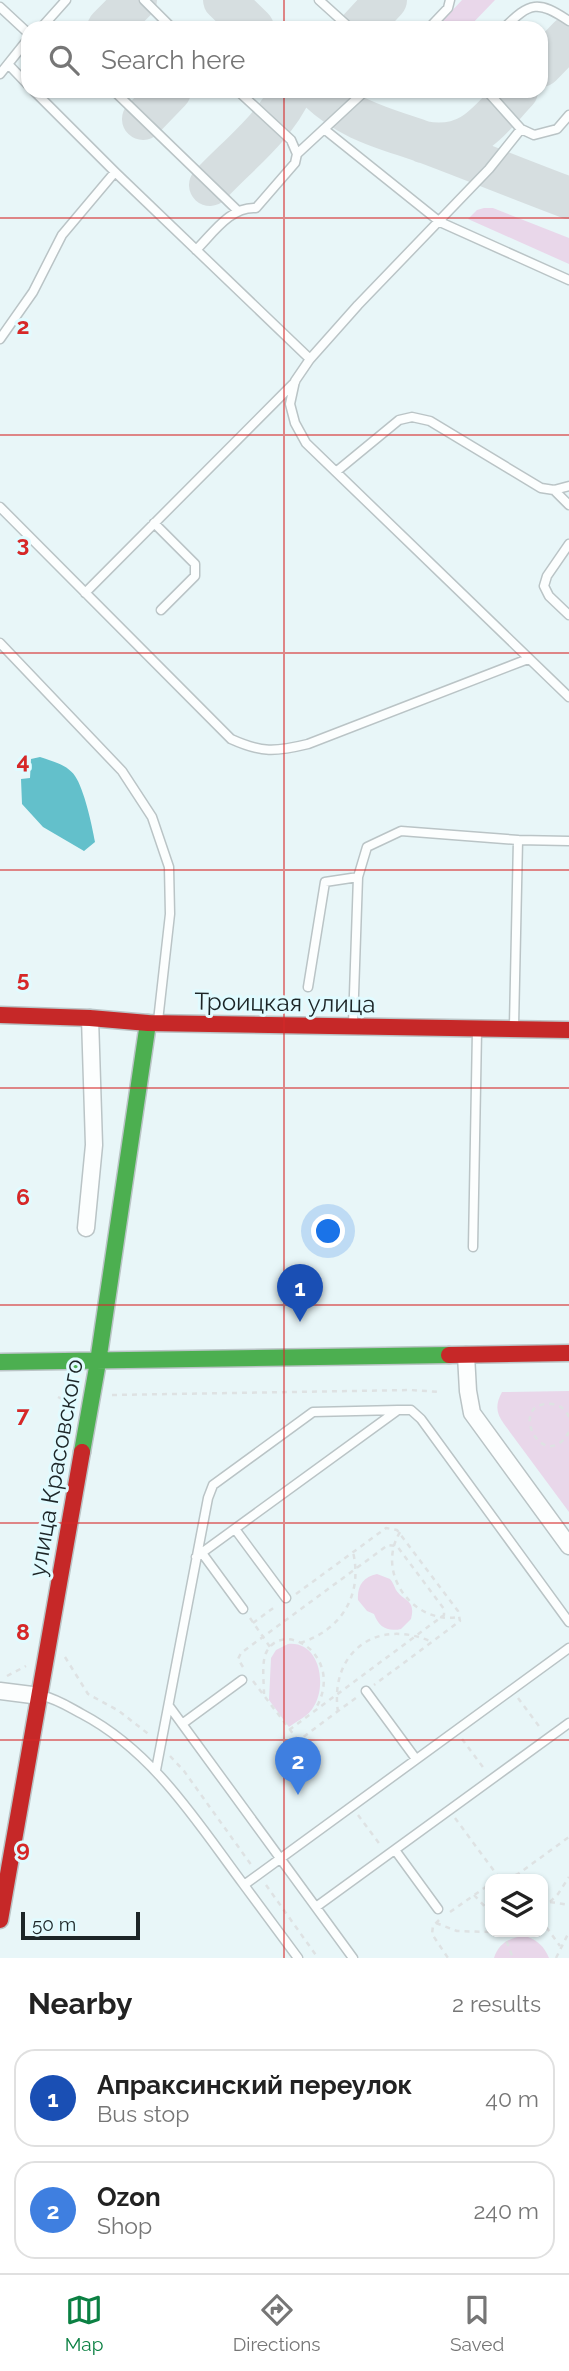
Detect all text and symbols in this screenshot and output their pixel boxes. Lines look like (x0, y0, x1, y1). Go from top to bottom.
search box (21, 21, 548, 98)
icon: search (45, 41, 83, 79)
text: Search here (101, 45, 245, 75)
text: 2 (17, 312, 29, 339)
text: 3 (17, 530, 29, 557)
text: 4 (16, 747, 30, 774)
text: 5 (17, 965, 30, 992)
street label: Троицкая улица (194, 986, 376, 1019)
text: 6 (16, 1183, 30, 1210)
your location (311, 1214, 345, 1248)
pin: 1 (277, 1264, 323, 1322)
street label: улица Красовского (22, 1357, 89, 1579)
text: 7 (17, 1400, 30, 1427)
text: 8 (16, 1618, 30, 1645)
pin: 2 (275, 1737, 321, 1795)
text: 9 (16, 1835, 30, 1862)
map controls (485, 1874, 548, 1937)
button: layers (485, 1874, 548, 1937)
scale bar (21, 1909, 140, 1941)
text: 50 m (32, 1913, 76, 1935)
text: Nearby (28, 1986, 132, 2021)
text: 2 results (452, 1990, 541, 2017)
text: Апраксинский переулок (97, 2070, 412, 2100)
text: 1 (47, 2085, 59, 2112)
text: 40 m (485, 2085, 539, 2112)
text: Bus stop (97, 2100, 189, 2127)
text: Ozon (97, 2182, 161, 2212)
text: 2 (47, 2197, 59, 2224)
text: 240 m (473, 2197, 539, 2224)
text: Shop (97, 2212, 152, 2239)
tab: Map (65, 2291, 103, 2355)
tab: Directions (233, 2291, 321, 2355)
tab: Saved (450, 2291, 504, 2355)

